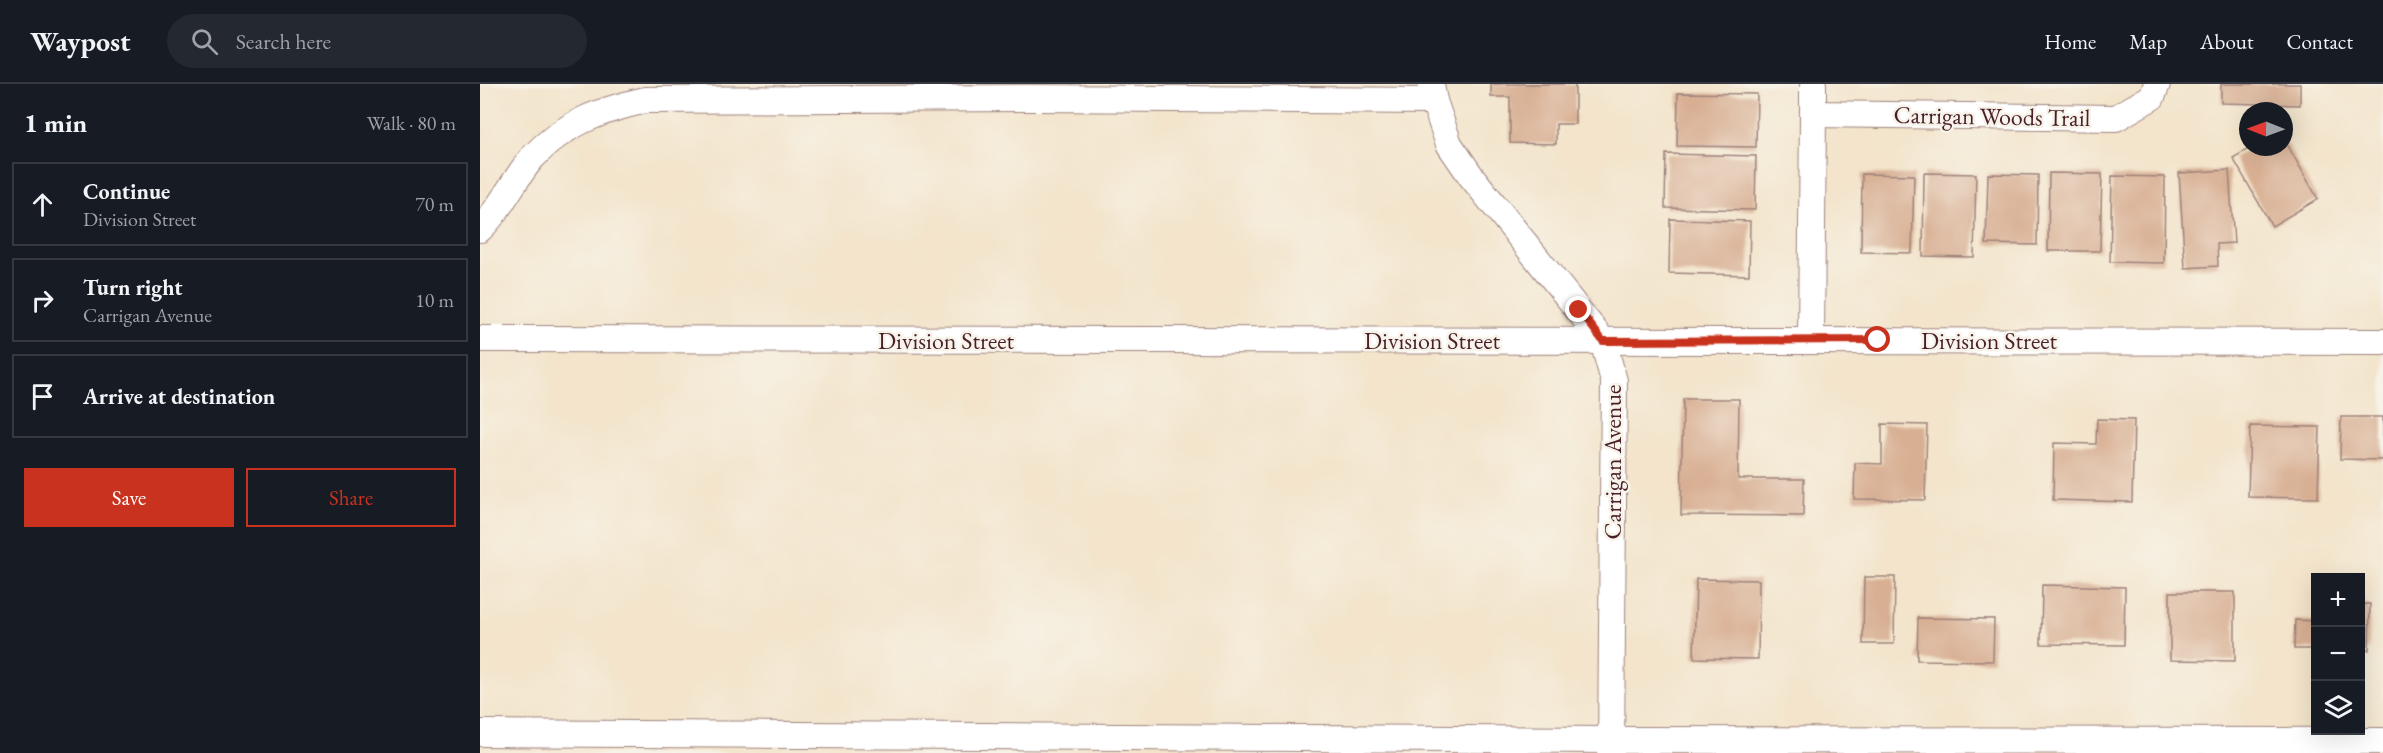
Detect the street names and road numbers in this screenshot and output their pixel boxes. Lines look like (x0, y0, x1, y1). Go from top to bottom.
street label: Carrigan Woods Trail (1893, 99, 2091, 133)
street label: Division Street (878, 325, 1014, 356)
street label: Division Street (1364, 325, 1500, 356)
street label: Division Street (1921, 325, 2057, 356)
street label: Carrigan Avenue (1597, 385, 1628, 539)

